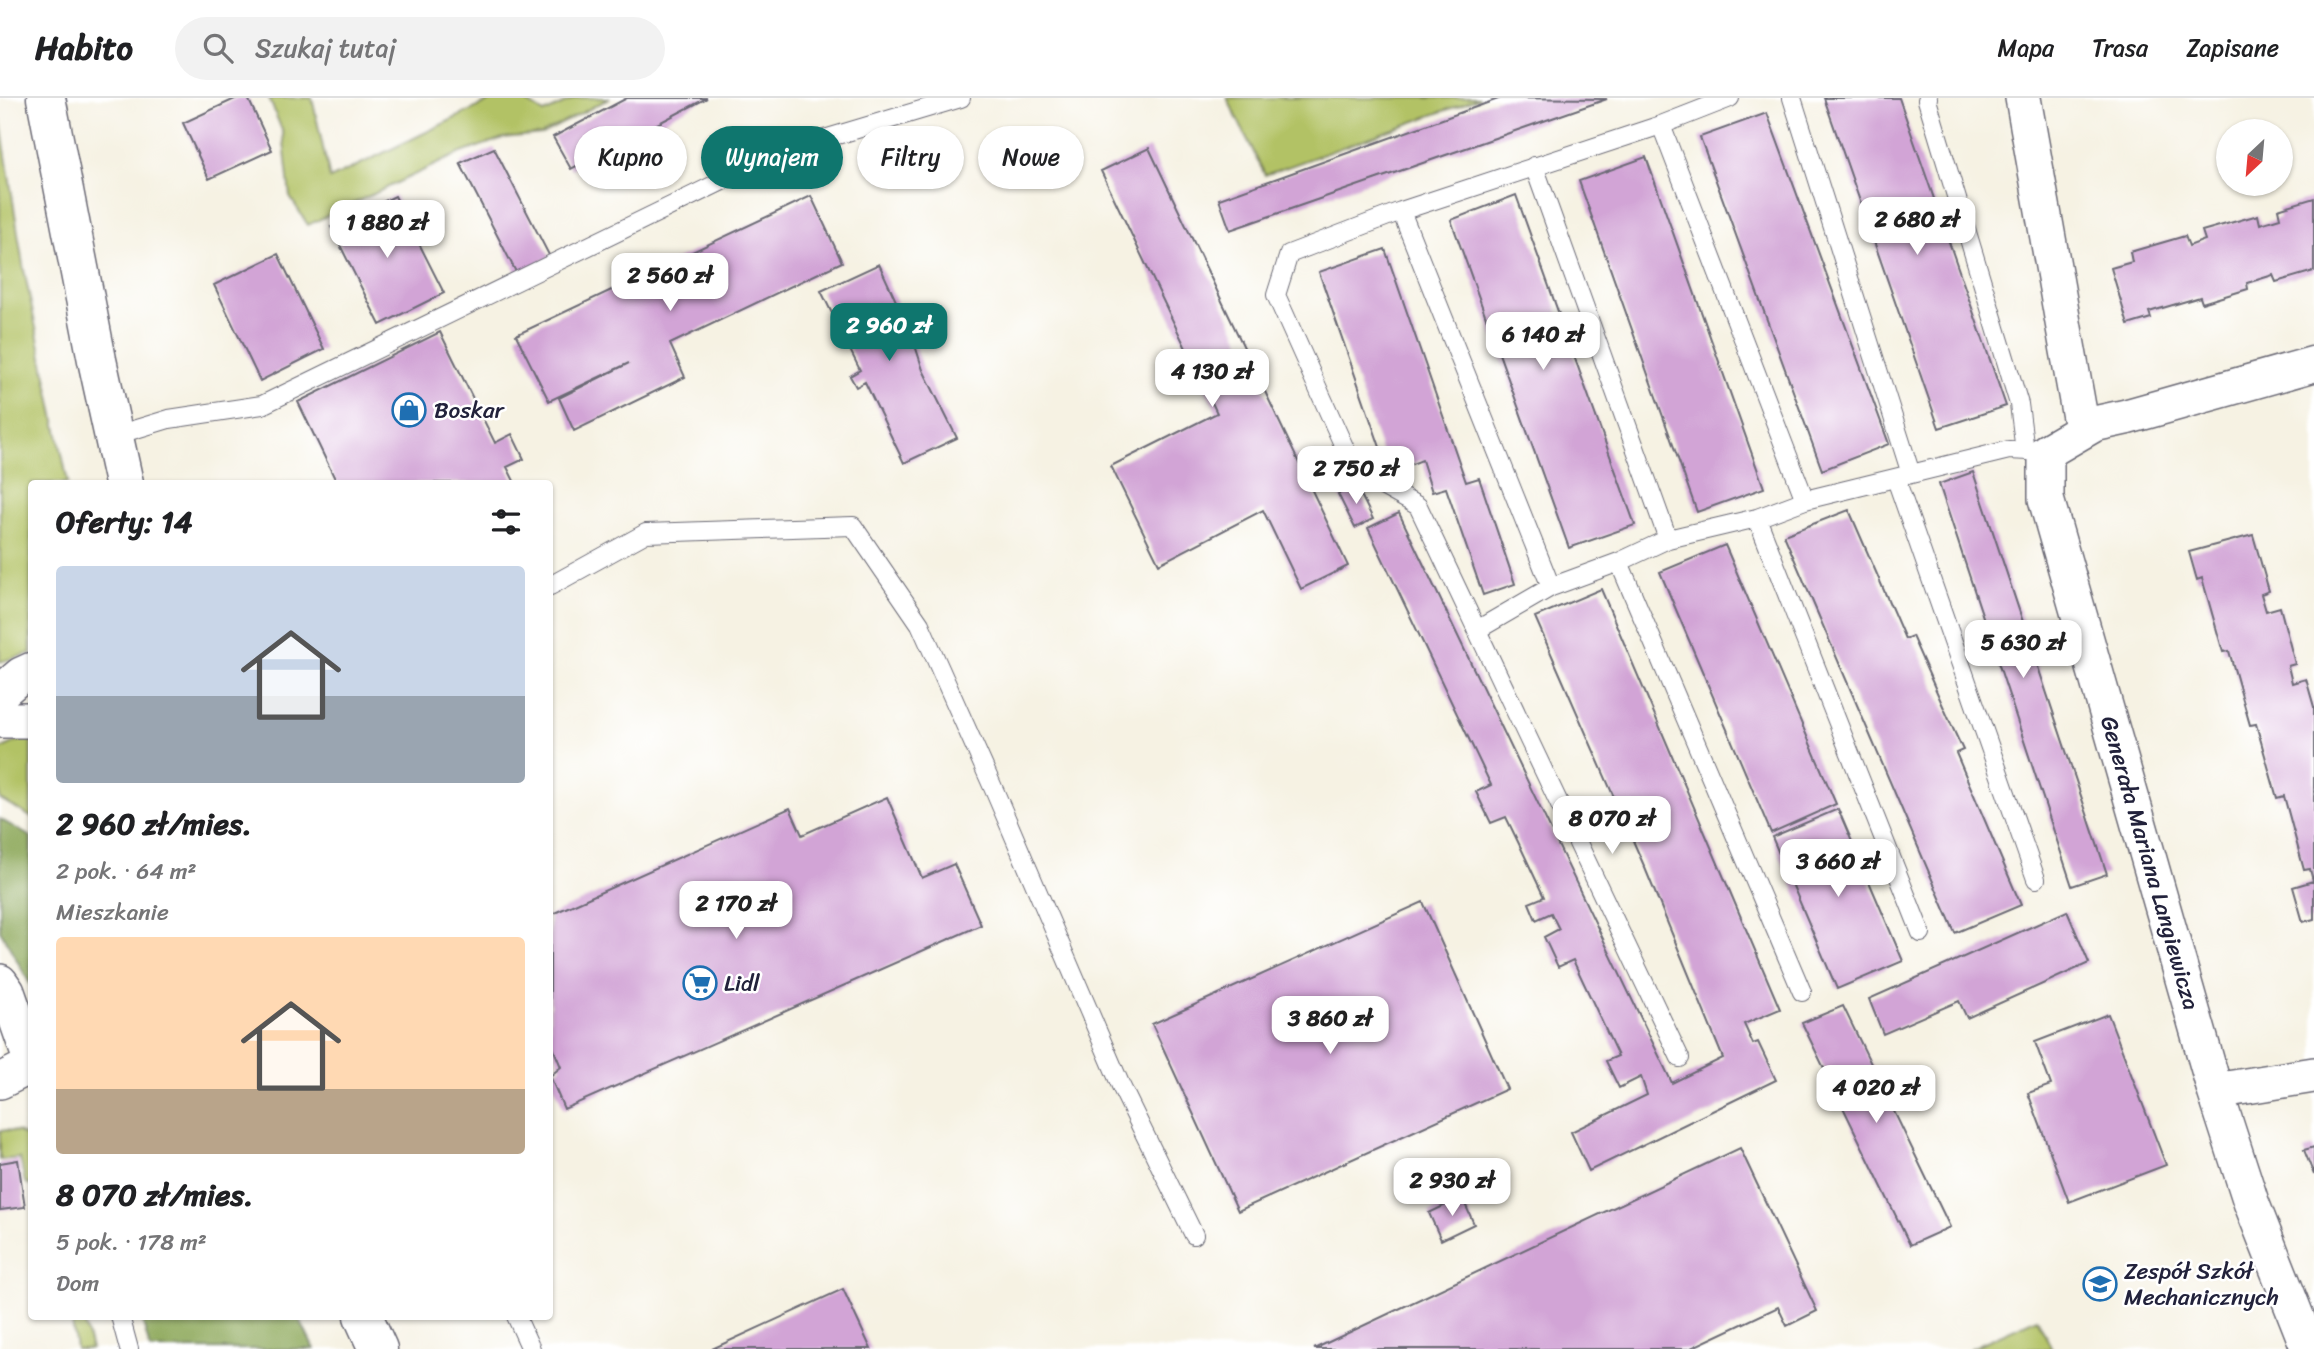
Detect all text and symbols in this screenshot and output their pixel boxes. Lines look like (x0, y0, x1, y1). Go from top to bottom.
search box (175, 17, 665, 80)
text: Habito (35, 19, 133, 77)
text: Szukaj tutaj (255, 25, 396, 71)
text: Mapa (1998, 27, 2054, 69)
text: Trasa (2092, 27, 2148, 69)
text: Zapisane (2186, 27, 2279, 69)
icon: search (199, 29, 237, 67)
north arrow (2216, 119, 2292, 196)
map controls (2216, 119, 2293, 196)
chip: Kupno (574, 126, 687, 189)
chip: Wynajem (701, 126, 843, 189)
chip: Filtry (857, 126, 964, 189)
chip: Nowe (978, 126, 1084, 189)
pin: 2 680 zł (1845, 198, 1989, 257)
text: 2 680 zł (1874, 199, 1960, 240)
pin: 1 880 zł (315, 200, 459, 260)
text: 1 880 zł (346, 202, 428, 243)
pin: 2 560 zł (598, 254, 742, 313)
text: 2 560 zł (627, 255, 713, 296)
pin: 2 960 zł (817, 303, 961, 363)
text: 2 960 zł (846, 305, 932, 346)
pin: 6 140 zł (1471, 313, 1615, 372)
text: 6 140 zł (1502, 314, 1584, 355)
pin: 4 130 zł (1140, 350, 1284, 409)
text: 4 130 zł (1171, 351, 1253, 392)
place label: Boskar (434, 390, 506, 431)
shop icon: Boskar (390, 391, 428, 429)
pin: 2 750 zł (1284, 446, 1428, 506)
text: 2 750 zł (1313, 448, 1399, 489)
text: Oferty: 14 (56, 495, 193, 549)
icon: filters (487, 503, 525, 541)
icon: home (228, 612, 354, 738)
pin: 5 630 zł (1951, 620, 2095, 680)
text: 5 630 zł (1981, 622, 2065, 663)
street label: Generała Mariana Langiewicza (2088, 711, 2212, 1015)
pin: 8 070 zł (1540, 796, 1684, 856)
text: 2 960 zł/mies. (56, 797, 252, 851)
text: 8 070 zł (1569, 798, 1655, 839)
pin: 3 660 zł (1766, 840, 1910, 899)
text: 3 660 zł (1796, 841, 1880, 882)
text: 2 pok. · 64 m² (56, 851, 196, 892)
pin: 2 170 zł (664, 882, 808, 941)
text: 2 170 zł (695, 883, 777, 924)
text: Mieszkanie (56, 892, 169, 933)
place label: Lidl (724, 963, 760, 1004)
supermarket icon: Lidl (681, 964, 719, 1002)
icon: home (228, 983, 354, 1109)
pin: 3 860 zł (1258, 996, 1402, 1056)
text: 3 860 zł (1288, 998, 1372, 1039)
pin: 4 020 zł (1804, 1066, 1948, 1125)
text: 4 020 zł (1832, 1067, 1920, 1108)
pin: 2 930 zł (1380, 1158, 1524, 1218)
text: 2 930 zł (1410, 1160, 1494, 1201)
text: 8 070 zł/mies. (56, 1168, 253, 1222)
text: 5 pok. · 178 m² (56, 1222, 207, 1263)
place label: Zespół Szkół Mechanicznych (2124, 1251, 2279, 1318)
text: Dom (56, 1263, 99, 1304)
school or university icon: Zespół Szkół Mechanicznych (2081, 1265, 2119, 1303)

